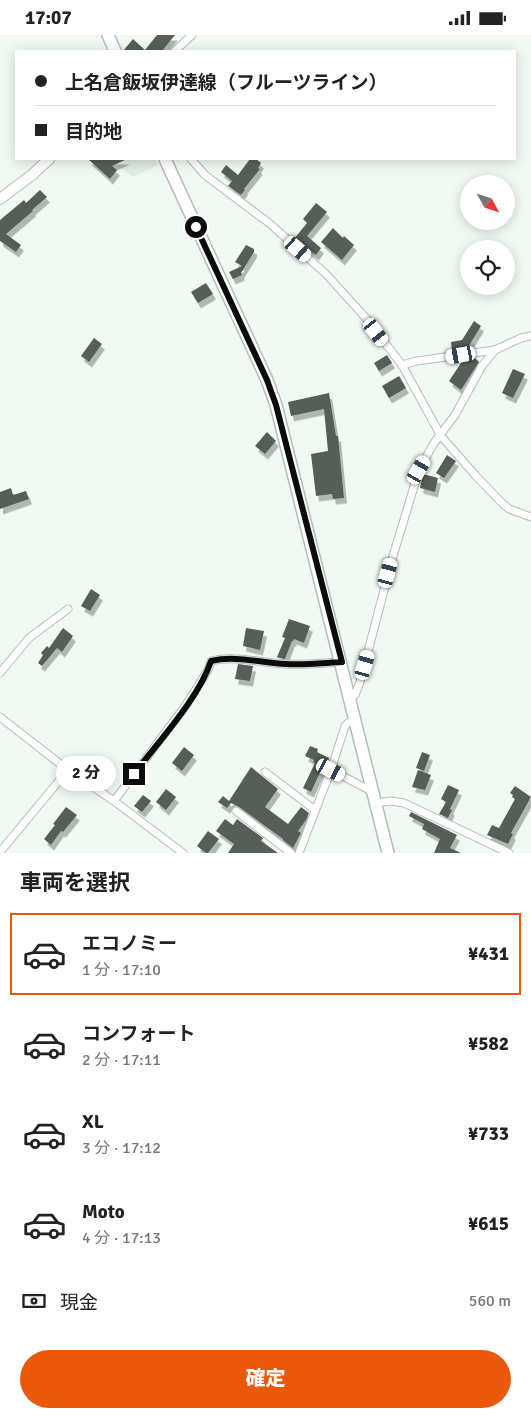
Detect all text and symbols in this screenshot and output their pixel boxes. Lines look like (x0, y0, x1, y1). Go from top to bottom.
text: 17:07 (25, 6, 72, 30)
text: 上名倉飯坂伊達線（フルーツライン） (65, 71, 388, 95)
text: 目的地 (65, 120, 122, 144)
north arrow (460, 175, 515, 230)
map controls (460, 175, 515, 295)
route start (185, 216, 207, 238)
car (281, 233, 314, 265)
button: locate (460, 240, 515, 295)
car (360, 316, 391, 348)
car (444, 345, 477, 365)
car (405, 453, 432, 487)
car (376, 557, 399, 589)
car (353, 649, 376, 681)
callout: 2 分 (56, 757, 116, 791)
car (314, 757, 347, 783)
text: 2 分 (72, 763, 100, 783)
route end (123, 763, 145, 785)
text: 車両を選択 (20, 869, 130, 896)
icon: car (22, 932, 67, 977)
text: エコノミー (82, 932, 177, 956)
text: ¥431 (468, 942, 509, 966)
text: 1 分 · 17:10 (82, 960, 161, 980)
icon: car (22, 1022, 67, 1067)
text: コンフォート (82, 1022, 195, 1046)
text: ¥582 (468, 1032, 509, 1056)
text: 2 分 · 17:11 (82, 1050, 161, 1070)
text: XL (82, 1110, 104, 1134)
icon: car (22, 1112, 67, 1157)
text: ¥733 (468, 1122, 509, 1146)
text: 3 分 · 17:12 (82, 1138, 161, 1158)
text: Moto (82, 1200, 125, 1224)
icon: car (22, 1202, 67, 1247)
text: ¥615 (468, 1212, 509, 1236)
text: 4 分 · 17:13 (82, 1228, 161, 1248)
icon: cash (20, 1287, 48, 1315)
text: 現金 (60, 1291, 98, 1315)
text: 560 m (469, 1291, 511, 1311)
button: 確定 (20, 1350, 511, 1408)

